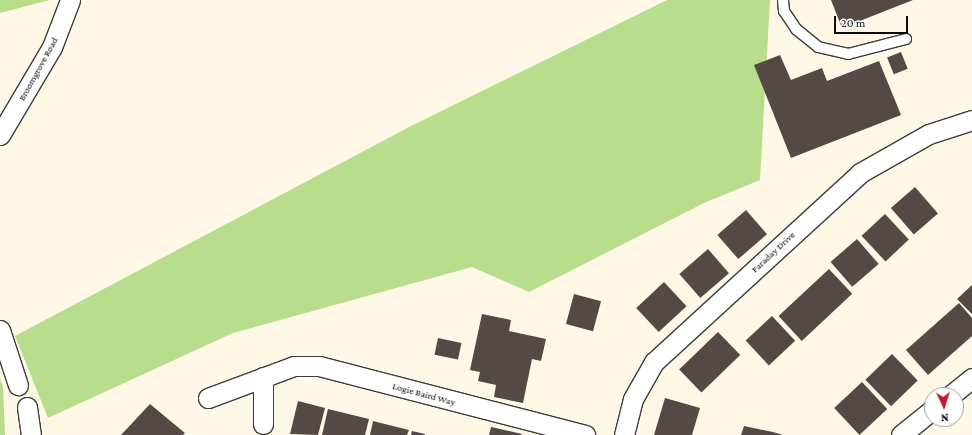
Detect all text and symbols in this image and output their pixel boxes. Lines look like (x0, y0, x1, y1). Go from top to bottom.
scale bar (836, 8, 910, 34)
text: 20 m (841, 16, 865, 30)
street label: Broomgrove Road (16, 35, 60, 103)
street label: Faraday Drive (749, 229, 797, 275)
street label: Logie Baird Way (391, 380, 457, 408)
north arrow (924, 387, 964, 427)
text: N (941, 412, 949, 424)

